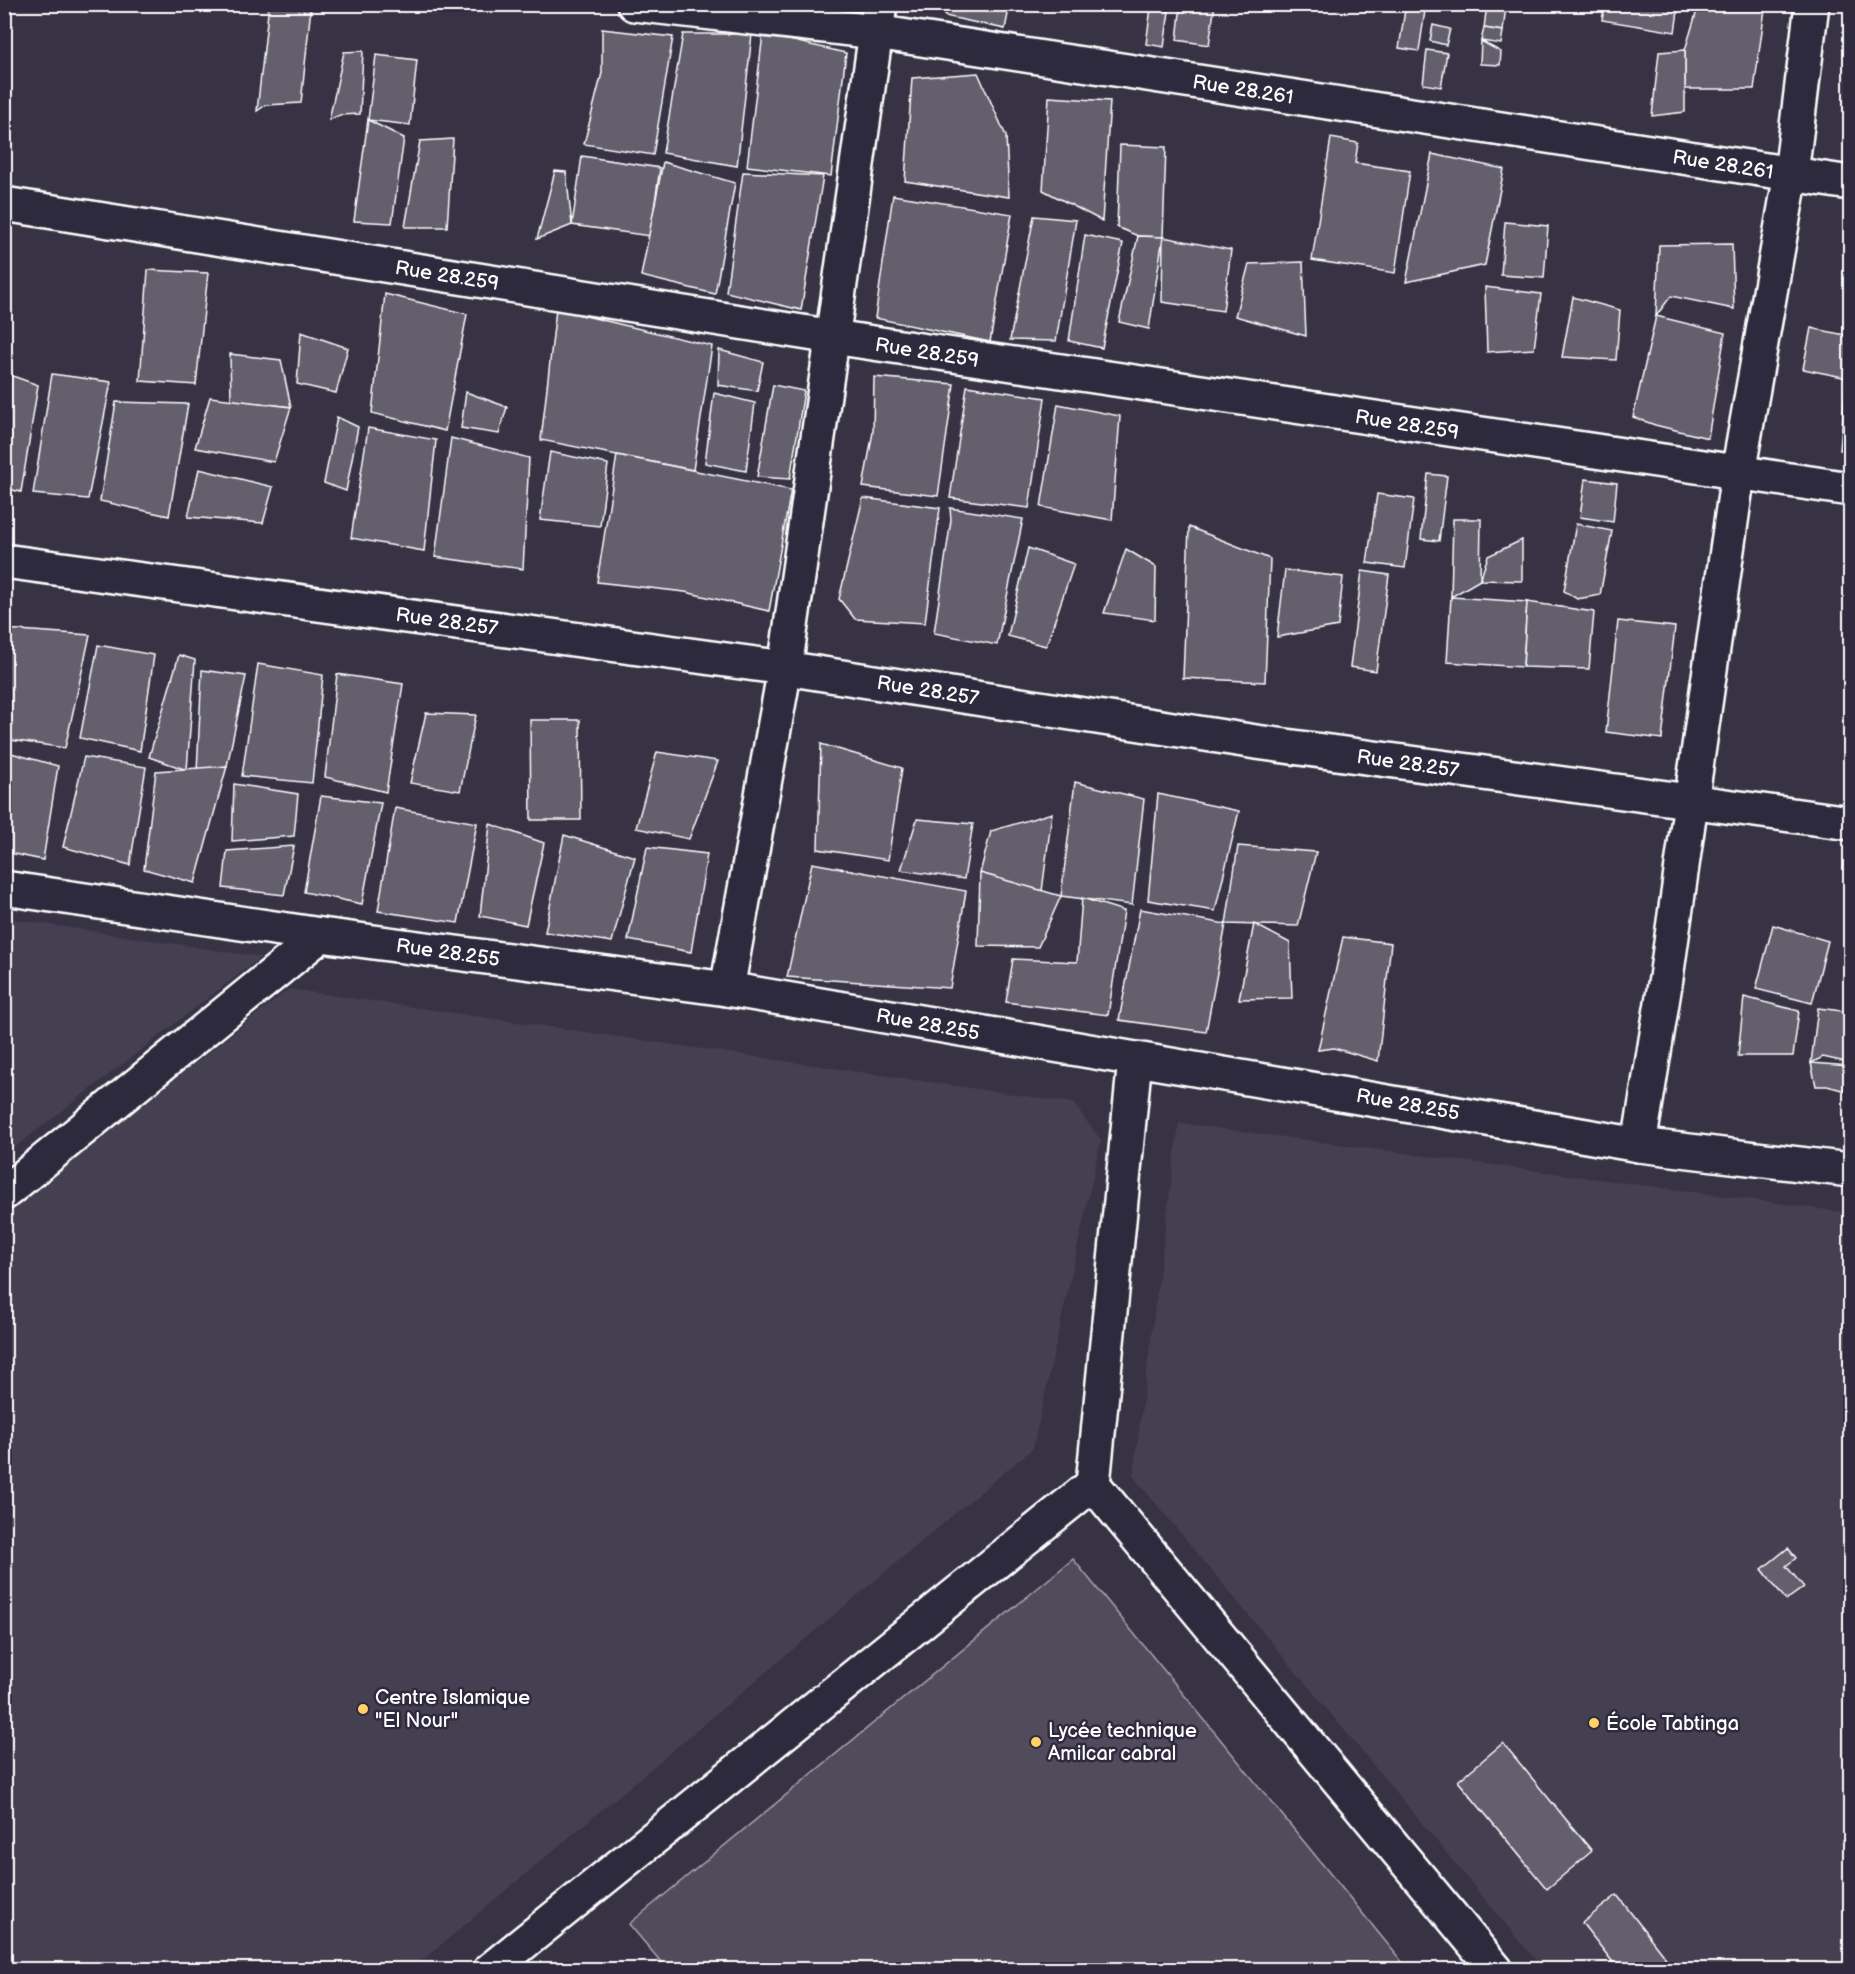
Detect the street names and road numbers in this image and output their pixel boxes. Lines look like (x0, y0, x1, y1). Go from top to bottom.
street label: Rue 28.261 (1191, 70, 1295, 110)
street label: Rue 28.261 (1671, 145, 1775, 185)
street label: Rue 28.259 (393, 256, 500, 296)
street label: Rue 28.259 (873, 333, 980, 373)
street label: Rue 28.259 (1353, 405, 1460, 445)
street label: Rue 28.257 (394, 603, 500, 641)
street label: Rue 28.257 (875, 671, 981, 711)
street label: Rue 28.257 (1355, 745, 1461, 783)
street label: Rue 28.255 (394, 934, 501, 972)
street label: Rue 28.255 (874, 1004, 981, 1046)
street label: Rue 28.255 (1354, 1084, 1461, 1126)

